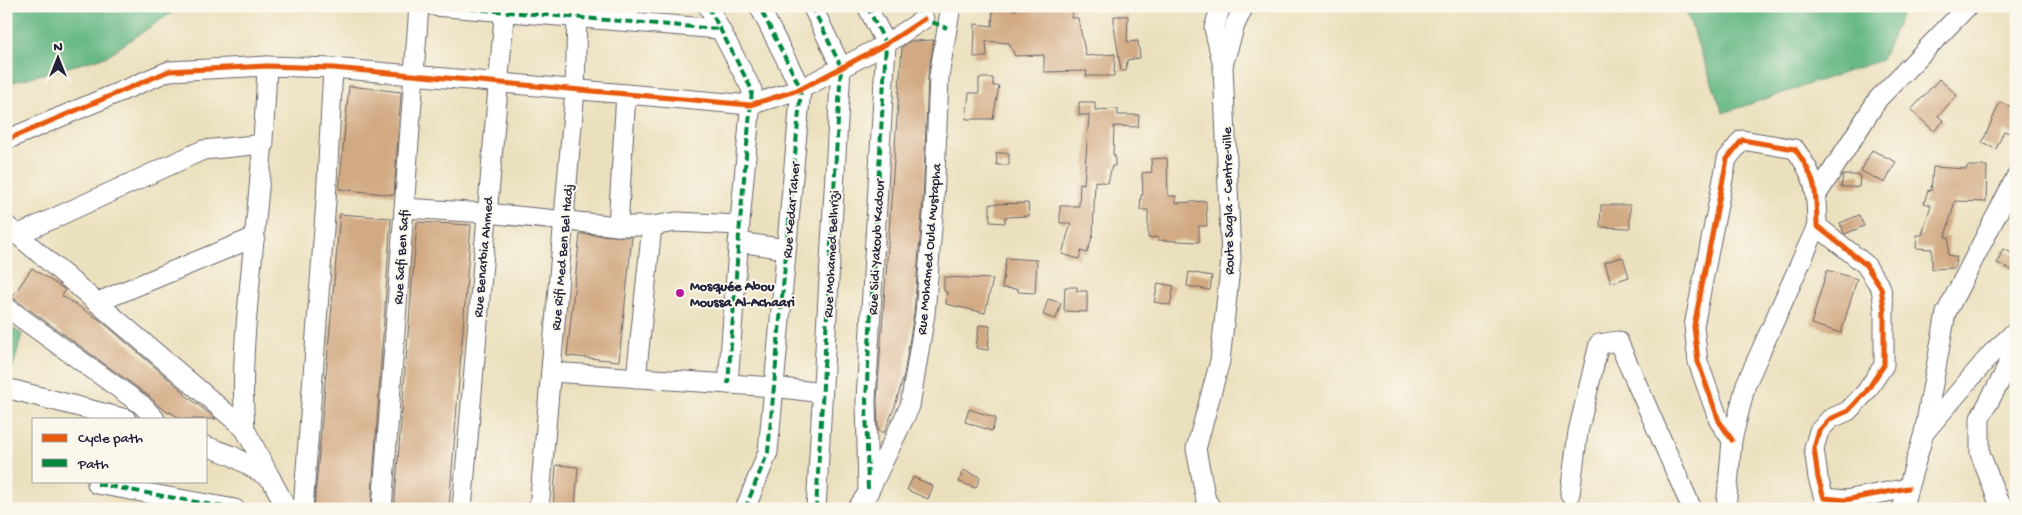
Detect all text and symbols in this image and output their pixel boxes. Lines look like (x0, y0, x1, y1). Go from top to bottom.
north arrow (32, 32, 82, 82)
text: N (53, 39, 63, 56)
street label: Route Sagla - Centre-ville (1220, 126, 1239, 275)
street label: Rue Kedar Taher (780, 160, 805, 259)
street label: Rue Mohamed Ould Mustapha (915, 162, 947, 336)
street label: Rue Sidi Yakoub Kadour (865, 178, 890, 316)
street label: Rue Rifi Med Ben Bel Hadj (549, 183, 578, 331)
street label: Rue Mohamed Belhrizi (821, 190, 844, 318)
street label: Rue Benarbia Ahmed (471, 194, 498, 318)
street label: Rue Safi Ben Safi (391, 209, 414, 305)
place label: Mosquée Abou Moussa Al-Achaari (690, 279, 795, 312)
marker: Mosquée Abou Moussa Al-Achaari (674, 287, 686, 299)
legend (32, 418, 208, 482)
text: Cycle path (78, 430, 143, 448)
text: Path (77, 456, 109, 474)

